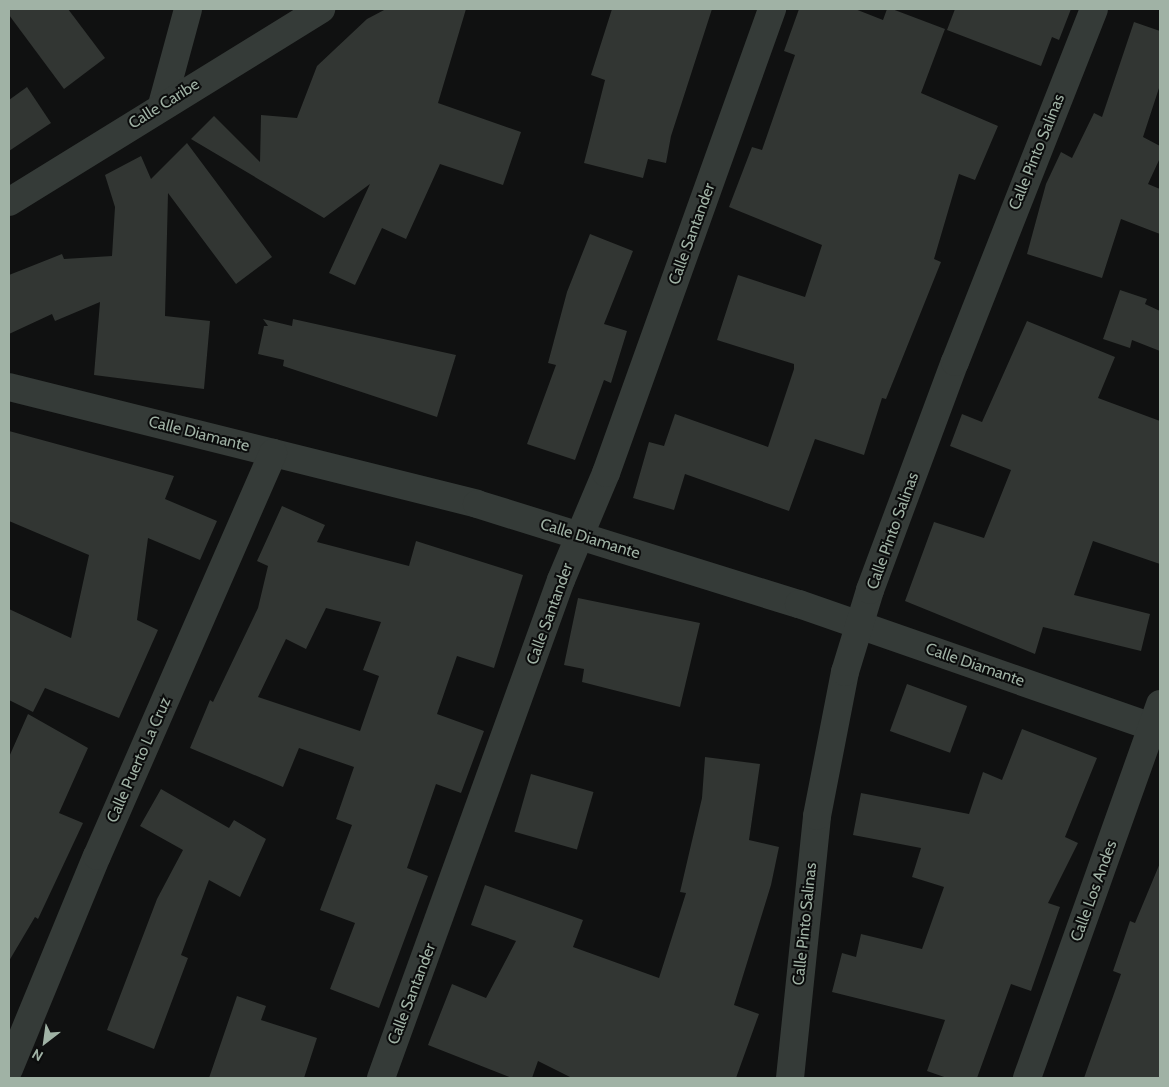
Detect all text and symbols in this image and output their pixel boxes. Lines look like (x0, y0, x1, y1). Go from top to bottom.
street label: Calle Caribe (125, 75, 203, 133)
street label: Calle Pinto Salinas (1005, 91, 1069, 213)
street label: Calle Santander (665, 181, 719, 287)
street label: Calle Diamante (146, 412, 252, 456)
street label: Calle Pinto Salinas (863, 470, 923, 592)
street label: Calle Diamante (538, 515, 642, 563)
street label: Calle Santander (523, 561, 577, 667)
street label: Calle Diamante (923, 639, 1027, 691)
street label: Calle Puerto La Cruz (103, 694, 175, 826)
street label: Calle Los Andes (1067, 838, 1121, 944)
street label: Calle Pinto Salinas (789, 862, 821, 986)
street label: Calle Santander (384, 941, 440, 1047)
north arrow (20, 1017, 70, 1067)
text: N (29, 1045, 46, 1065)

